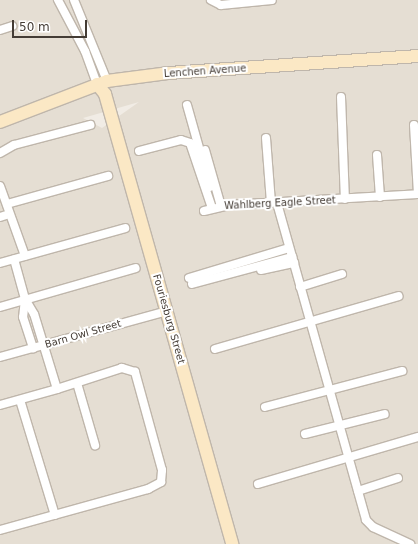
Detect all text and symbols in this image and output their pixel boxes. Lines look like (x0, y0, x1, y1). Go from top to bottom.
scale bar (14, 12, 89, 38)
text: 50 m (19, 20, 50, 34)
street label: Lenchen Avenue (163, 62, 247, 80)
street label: Wahlberg Eagle Street (224, 194, 336, 212)
street label: Fouriesburg Street (150, 273, 188, 365)
street label: Barn Owl Street (43, 317, 123, 351)

